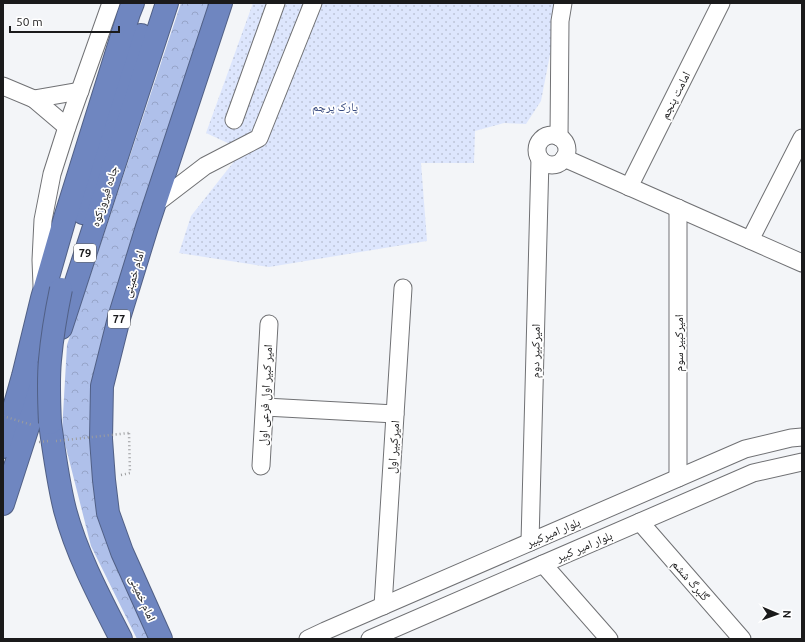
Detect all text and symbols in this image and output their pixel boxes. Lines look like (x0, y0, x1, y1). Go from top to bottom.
scale bar (10, 8, 119, 34)
text: 50 m (16, 15, 43, 28)
street label: امامت پنجم (658, 69, 694, 122)
park label: پارک پرچم (312, 100, 359, 115)
street label: جاده فیروزکوه (88, 164, 121, 228)
road number: 79 (74, 244, 96, 262)
street label: امام خمینی (120, 249, 148, 300)
road number: 77 (108, 310, 130, 328)
street label: امیرکبیر سوم (672, 314, 687, 372)
street label: امیرکبیر دوم (528, 324, 544, 378)
street label: امیر کبیر اول فرعی اول (256, 344, 276, 446)
street label: امیرکبیر اول (385, 420, 403, 474)
street label: بلوار امیرکبیر (523, 515, 582, 551)
street label: بلوار امیر کبیر (553, 528, 615, 565)
street label: گلبرگ ششم (668, 557, 712, 604)
street label: امام خمینی (125, 573, 159, 624)
north arrow (757, 594, 797, 634)
text: N (781, 610, 793, 619)

